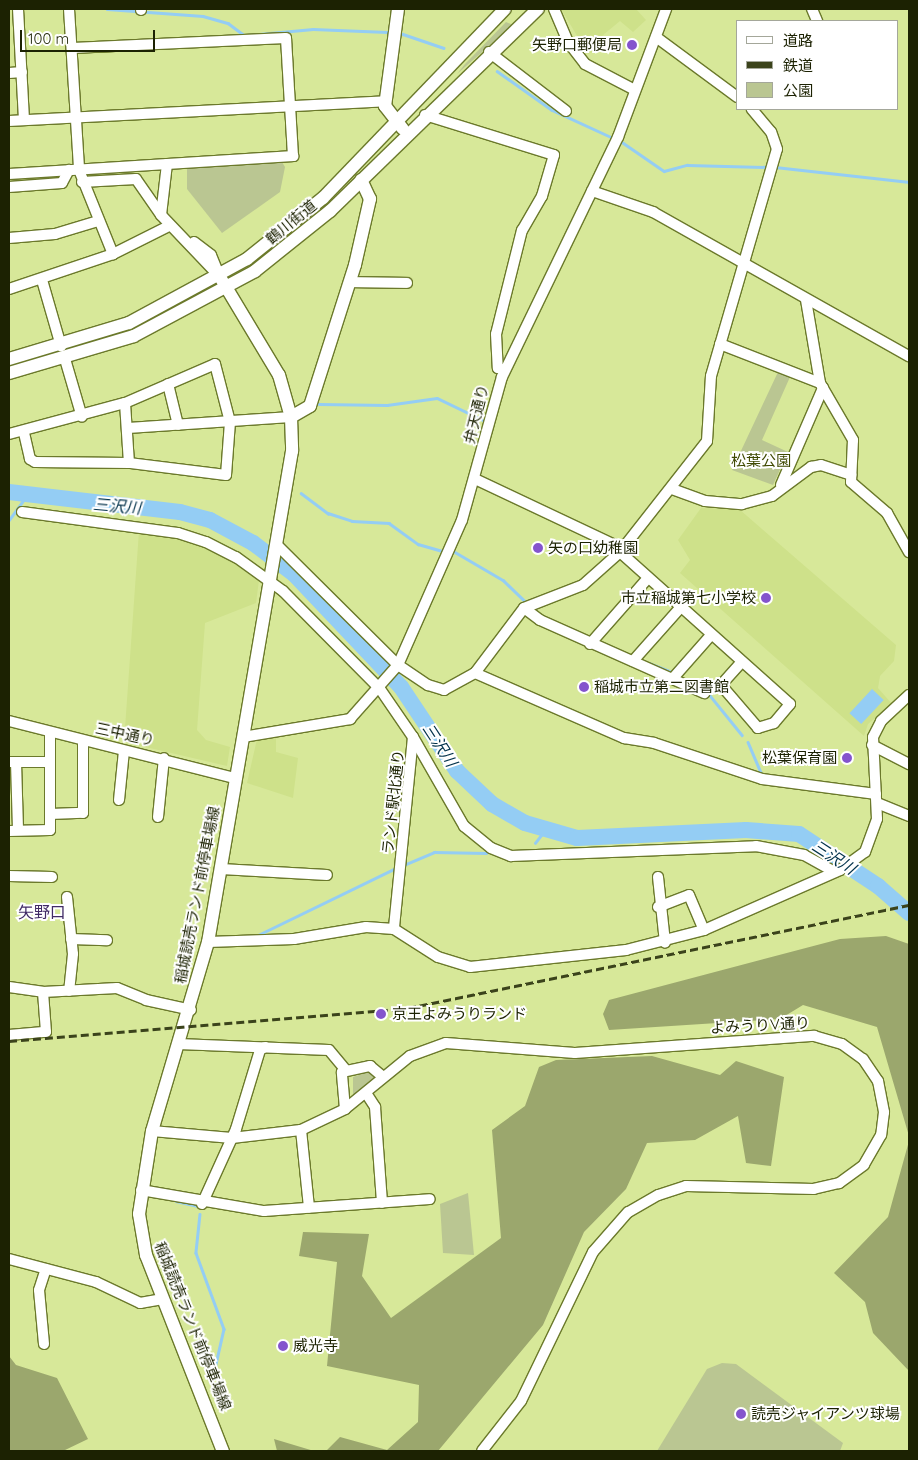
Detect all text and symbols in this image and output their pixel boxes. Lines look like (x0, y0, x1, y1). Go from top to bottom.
scale bar (22, 20, 158, 52)
legend (736, 20, 898, 110)
text: 100 m (28, 29, 69, 48)
text: 道路 (783, 31, 813, 50)
place label: 矢野口郵便局 (532, 36, 622, 54)
marker: 矢野口郵便局 (626, 39, 638, 51)
text: 鉄道 (783, 56, 813, 75)
text: 公園 (783, 81, 813, 100)
street label: 鶴川街道 (262, 196, 320, 248)
street label: 弁天通り (460, 383, 492, 445)
park label: 松葉公園 (731, 452, 791, 470)
water label: 三沢川 (92, 494, 142, 518)
place label: 矢の口幼稚園 (548, 539, 638, 557)
marker: 矢の口幼稚園 (532, 542, 544, 554)
place label: 市立稲城第七小学校 (621, 589, 756, 607)
marker: 市立稲城第七小学校 (760, 592, 772, 604)
place label: 稲城市立第二図書館 (594, 678, 729, 696)
marker: 稲城市立第二図書館 (578, 681, 590, 693)
street label: 三中通り (94, 719, 156, 749)
water label: 三沢川 (419, 720, 461, 770)
street label: ランド駅北通り (379, 749, 407, 855)
place label: 松葉保育園 (762, 749, 837, 767)
marker: 松葉保育園 (841, 752, 853, 764)
street label: 稲城読売ランド前停車場線 (171, 805, 223, 985)
water label: 三沢川 (809, 836, 859, 878)
district label: 矢野口 (18, 902, 66, 922)
place label: 京王よみうりランド (392, 1005, 527, 1023)
marker: 京王よみうりランド (374, 1007, 388, 1021)
street label: よみうりV通り (710, 1013, 810, 1037)
street label: 稲城読売ランド前停車場線 (151, 1239, 235, 1413)
place label: 威光寺 (293, 1337, 338, 1355)
marker: 威光寺 (277, 1340, 289, 1352)
place label: 読売ジャイアンツ球場 (751, 1405, 901, 1423)
marker: 読売ジャイアンツ球場 (735, 1408, 747, 1420)

